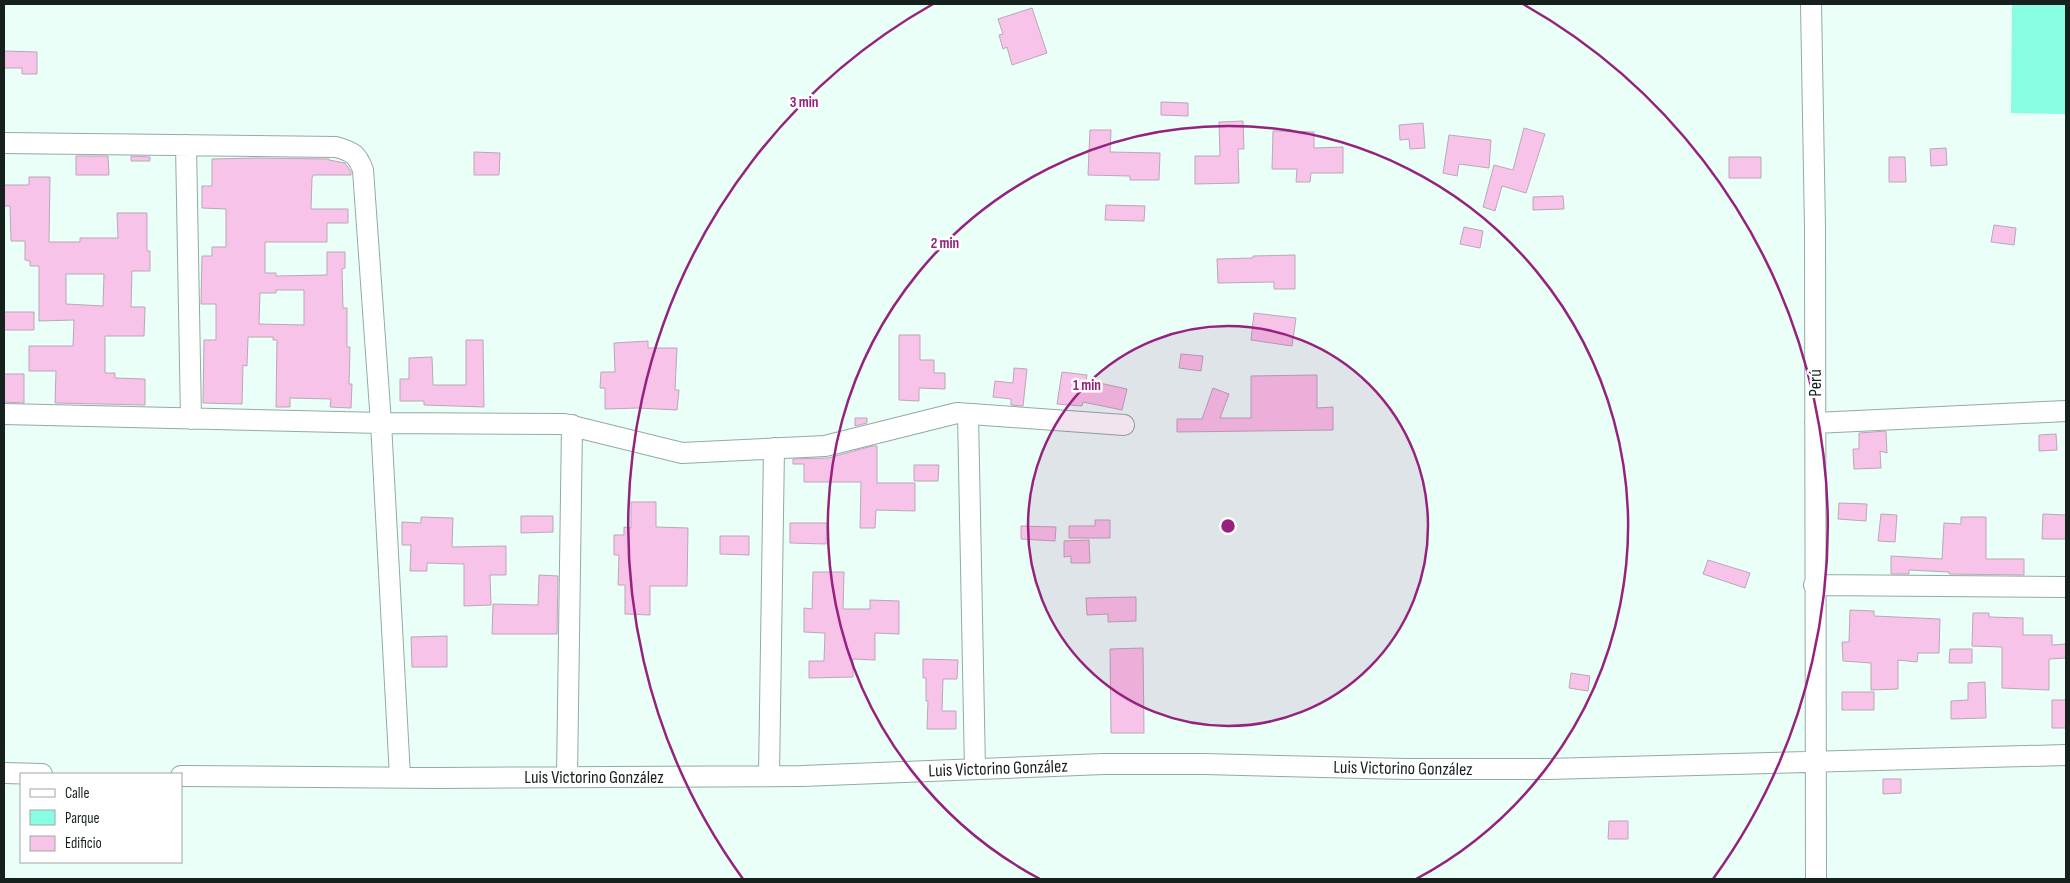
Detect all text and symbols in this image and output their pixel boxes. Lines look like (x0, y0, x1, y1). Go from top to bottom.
text: 3 min (790, 93, 818, 112)
text: 2 min (931, 234, 959, 253)
street label: Perú (1805, 369, 1826, 397)
text: 1 min (1073, 376, 1101, 395)
centre of rings (1219, 517, 1237, 535)
street label: Luis Victorino González (928, 756, 1069, 781)
street label: Luis Victorino González (1333, 757, 1473, 780)
street label: Luis Victorino González (524, 767, 664, 788)
legend (20, 773, 182, 863)
text: Calle (65, 784, 89, 803)
text: Parque (65, 809, 100, 828)
text: Edificio (65, 834, 102, 853)

